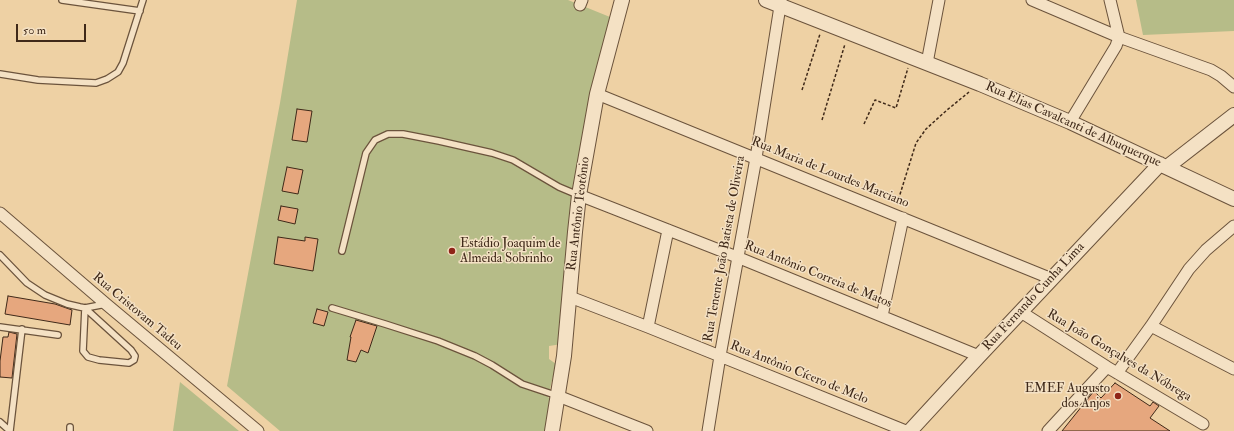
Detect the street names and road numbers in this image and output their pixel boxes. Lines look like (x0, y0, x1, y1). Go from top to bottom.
street label: Rua Elias Cavalcanti de Albuquerque (983, 79, 1163, 171)
street label: Rua Maria de Lourdes Marciano (749, 134, 911, 212)
street label: Rua Tenente João Batista de Oliveira (701, 155, 749, 343)
street label: Rua Antônio Teotônio (564, 156, 594, 272)
street label: Rua Antônio Correia de Matos (742, 238, 894, 312)
street label: Rua Fernando Cunha Lima (980, 240, 1088, 354)
street label: Rua Cristovam Tadeu (89, 270, 185, 354)
street label: Rua João Gonçalves da Nóbrega (1044, 307, 1194, 405)
street label: Rua Antônio Cícero de Melo (728, 338, 870, 408)

